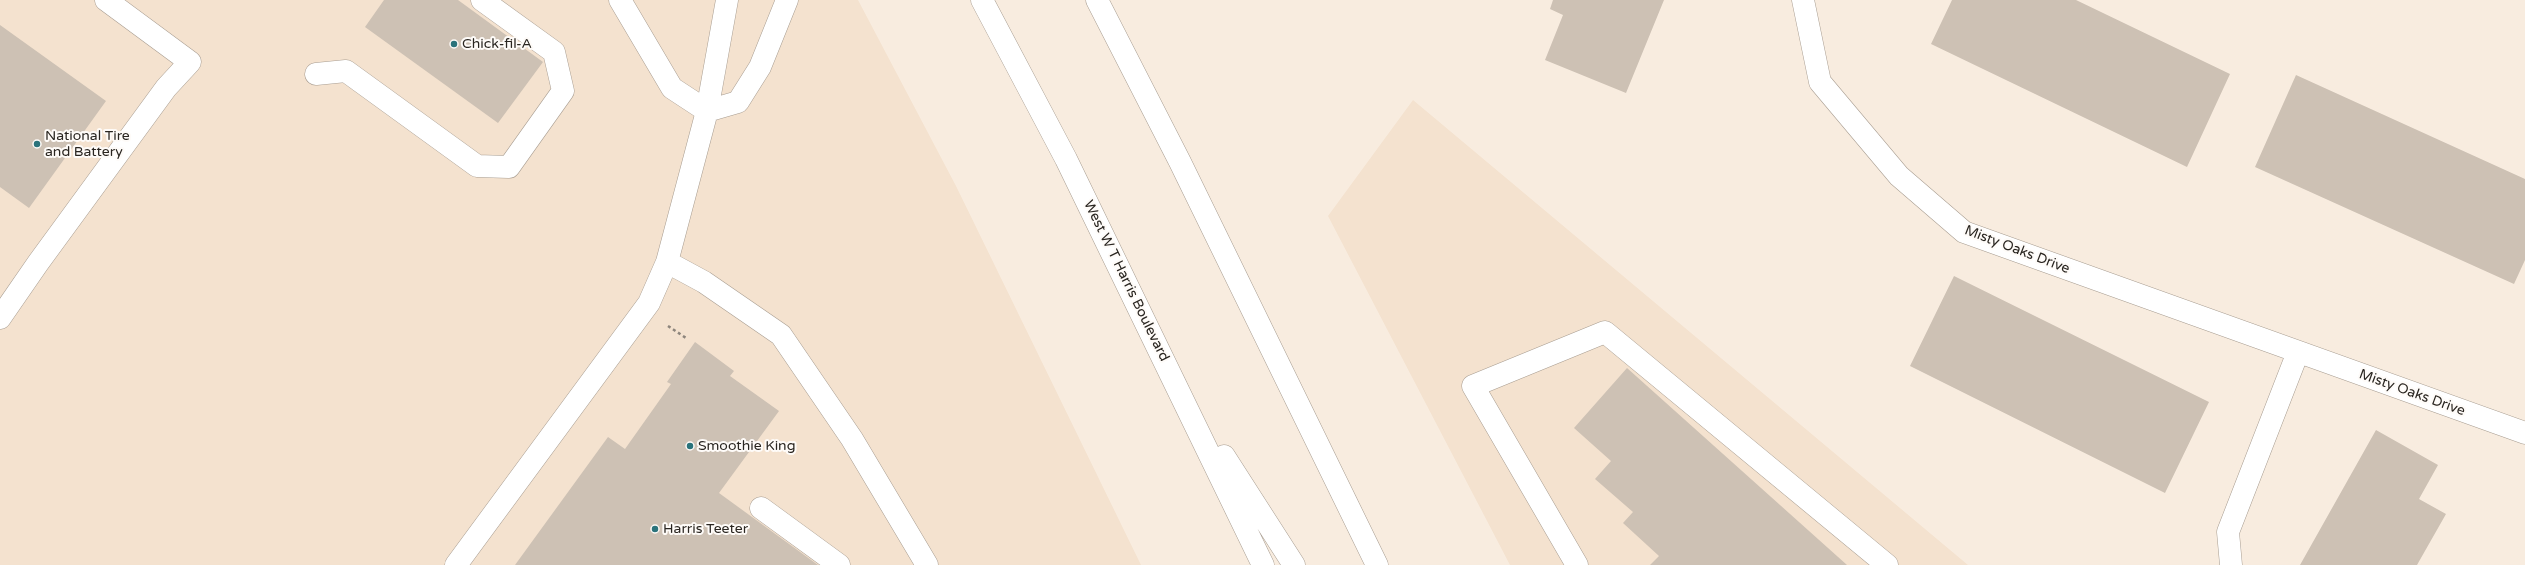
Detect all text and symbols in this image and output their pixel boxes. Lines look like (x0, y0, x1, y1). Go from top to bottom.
place label: Chick-fil-A (462, 36, 532, 52)
marker: Chick-fil-A (449, 39, 459, 49)
place label: National Tire and Battery (45, 128, 130, 160)
marker: National Tire and Battery (32, 139, 42, 149)
street label: West W T Harris Boulevard (1080, 198, 1172, 364)
street label: Misty Oaks Drive (1962, 222, 2072, 278)
street label: Misty Oaks Drive (2357, 366, 2467, 420)
place label: Smoothie King (698, 438, 795, 454)
marker: Smoothie King (685, 441, 695, 451)
place label: Harris Teeter (663, 521, 748, 537)
marker: Harris Teeter (650, 524, 660, 534)

